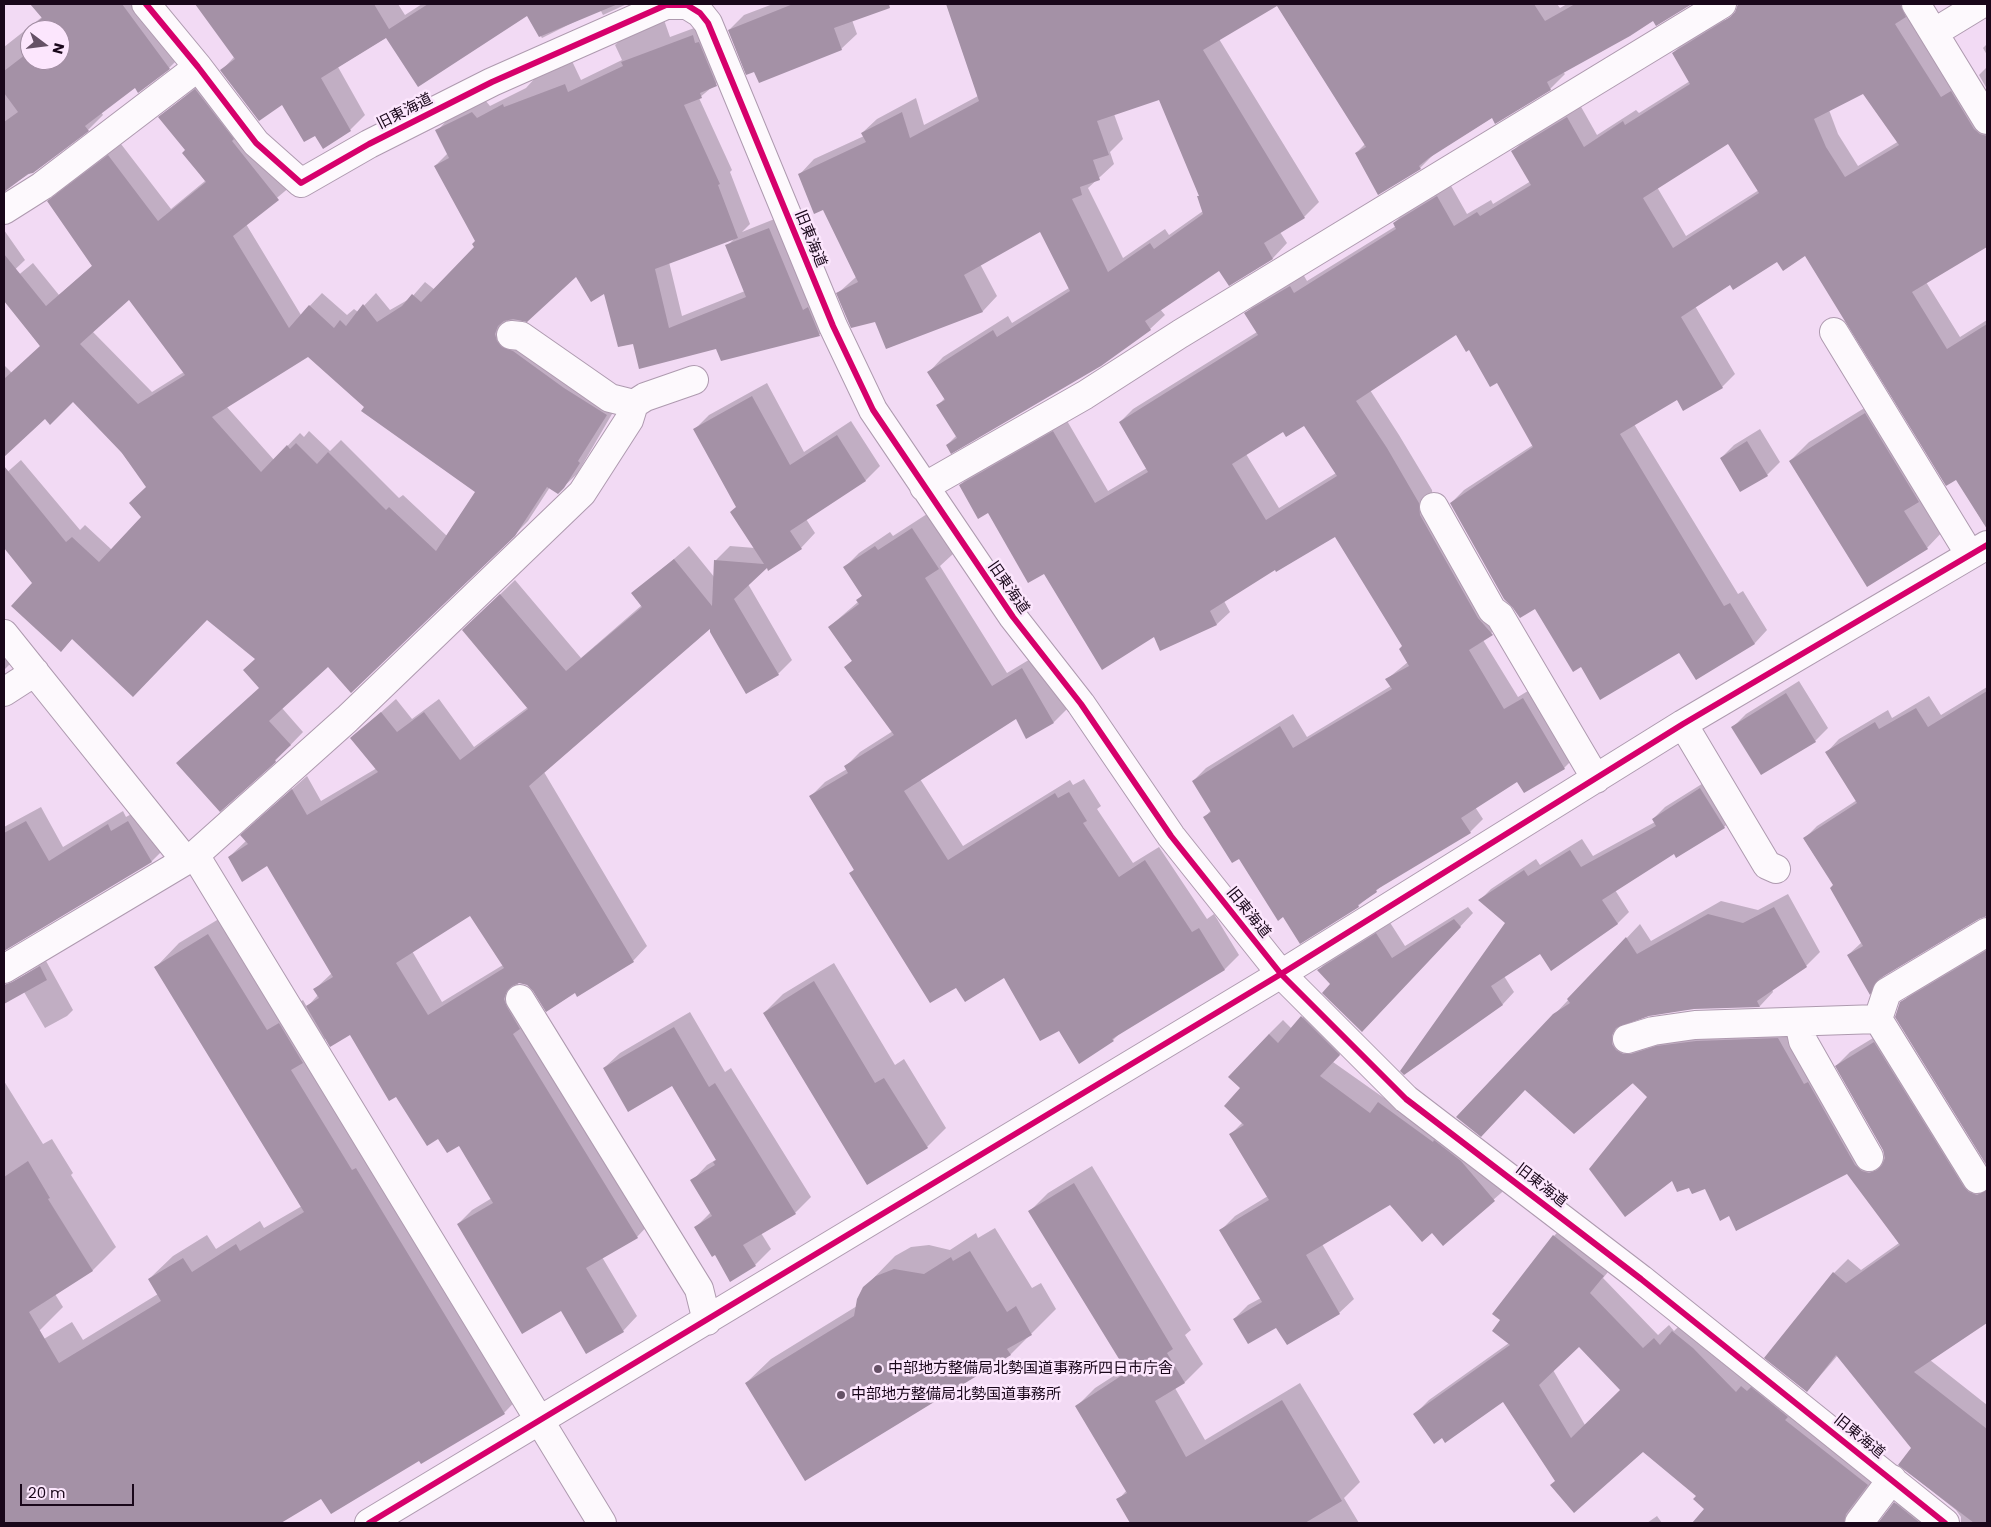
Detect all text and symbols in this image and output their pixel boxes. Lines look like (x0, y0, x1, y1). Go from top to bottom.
north arrow (20, 20, 70, 70)
text: N (48, 41, 70, 56)
street label: 旧東海道 (374, 90, 436, 134)
street label: 旧東海道 (790, 208, 830, 270)
street label: 旧東海道 (983, 558, 1033, 618)
street label: 旧東海道 (1222, 884, 1274, 942)
street label: 旧東海道 (1512, 1160, 1570, 1212)
place label: 中部地方整備局北勢国道事務所四日市庁舎 (888, 1360, 1173, 1378)
marker: 中部地方整備局北勢国道事務所四日市庁舎 (872, 1363, 884, 1375)
place label: 中部地方整備局北勢国道事務所 (851, 1386, 1061, 1404)
marker: 中部地方整備局北勢国道事務所 (835, 1389, 847, 1401)
street label: 旧東海道 (1830, 1411, 1888, 1463)
scale bar (22, 1474, 136, 1506)
text: 20 m (28, 1482, 66, 1503)

